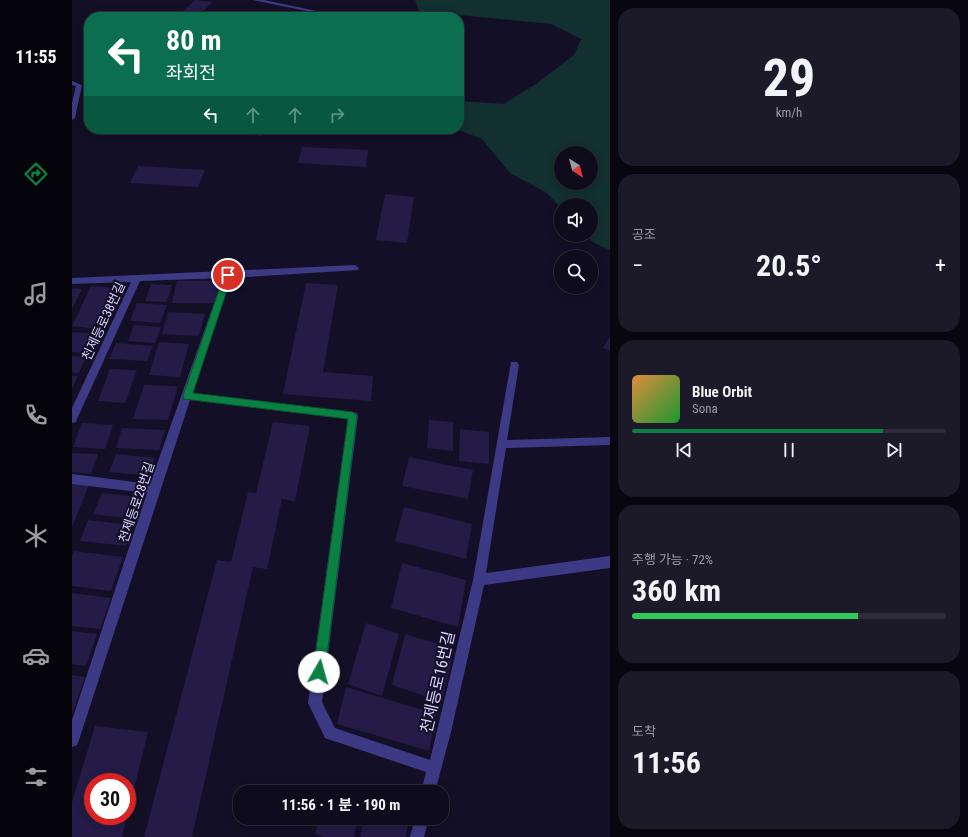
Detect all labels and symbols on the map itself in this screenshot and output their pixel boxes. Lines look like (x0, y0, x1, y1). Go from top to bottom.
north arrow (554, 146, 598, 190)
pin (211, 258, 245, 292)
street label: 천제등로38번길 (79, 280, 128, 363)
street label: 천제등로28번길 (116, 460, 157, 545)
street label: 천제등로16번길 (417, 629, 458, 735)
position arrow (298, 651, 340, 693)
speed limit sign: 30 (84, 773, 136, 825)

